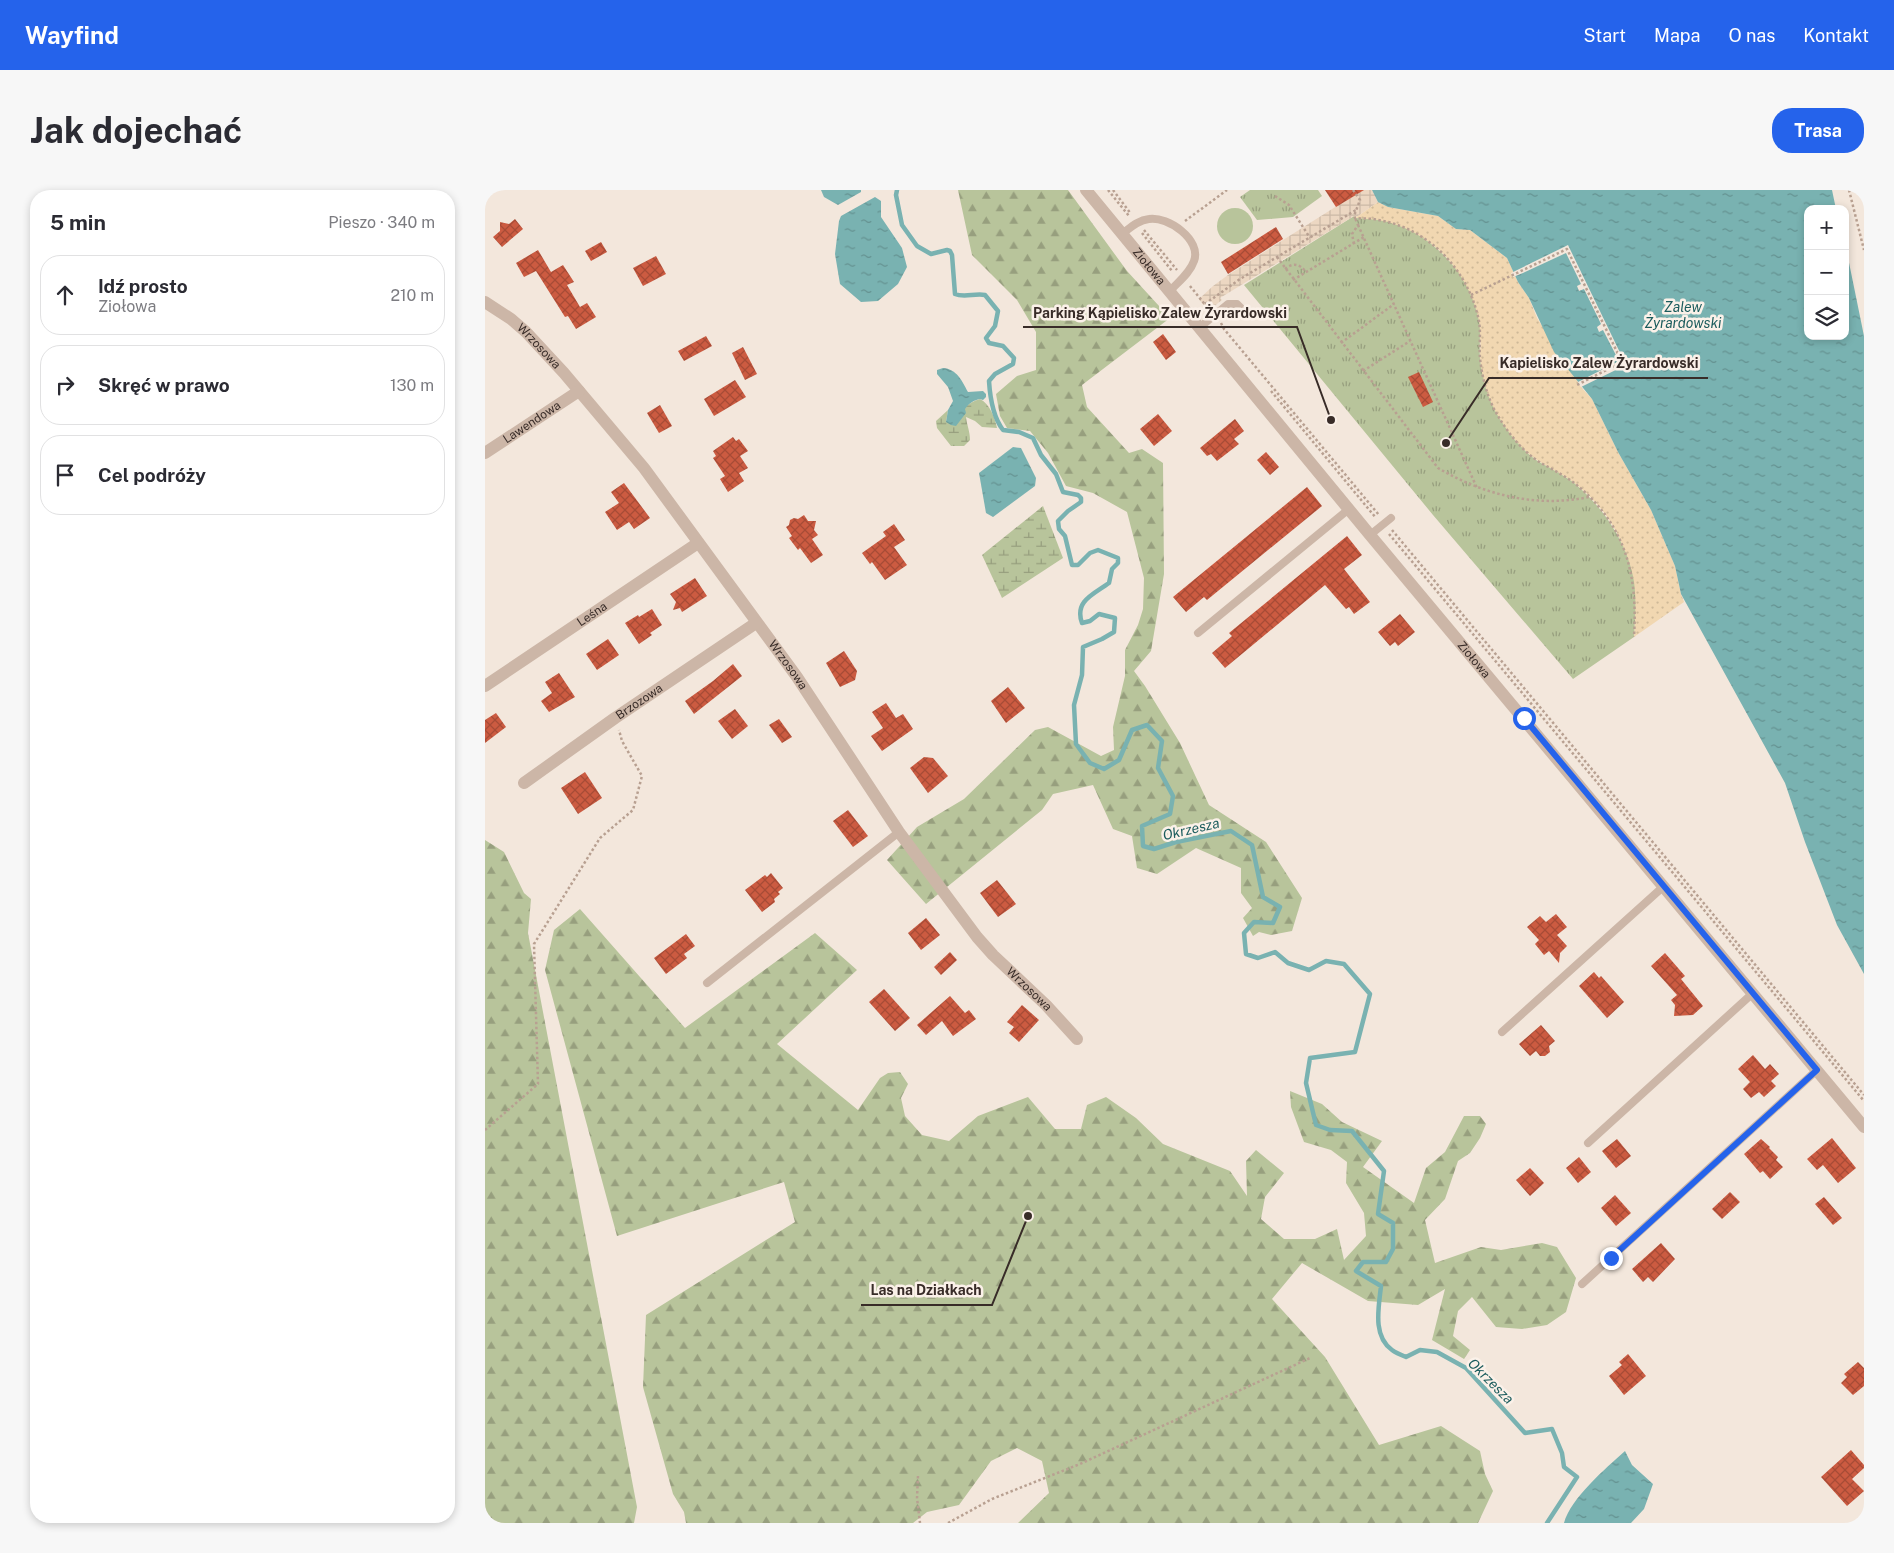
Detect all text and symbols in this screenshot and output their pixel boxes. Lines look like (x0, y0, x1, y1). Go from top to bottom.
text: Wayfind (25, 21, 119, 49)
text: Start (1584, 25, 1626, 46)
text: Mapa (1654, 25, 1700, 46)
text: O nas (1728, 25, 1775, 46)
text: Kontakt (1803, 25, 1869, 46)
button: Trasa (1772, 108, 1864, 153)
text: Jak dojechać (30, 110, 242, 151)
map controls (1804, 205, 1849, 340)
button: + (1804, 205, 1849, 250)
text: 5 min (50, 210, 106, 235)
text: Pieszo · 340 m (328, 213, 435, 232)
street label: Ziołowa (1130, 245, 1168, 288)
button: − (1804, 250, 1849, 295)
text: Idź prosto (98, 275, 188, 297)
icon: ahead (51, 281, 79, 309)
text: 210 m (390, 286, 434, 305)
button: layers (1804, 295, 1849, 340)
text: Ziołowa (98, 297, 156, 316)
callout: Parking Kąpielisko Zalew Żyrardowski (1023, 298, 1297, 327)
water label: Zalew Żyrardowski (1645, 299, 1722, 331)
text: Parking Kąpielisko Zalew Żyrardowski (1033, 304, 1287, 321)
street label: Wrzosowa (514, 320, 564, 372)
callout: Kapielisko Zalew Żyrardowski (1489, 349, 1708, 378)
text: Kapielisko Zalew Żyrardowski (1499, 354, 1699, 371)
icon: right (51, 371, 79, 399)
text: Skręć w prawo (98, 374, 230, 396)
text: 130 m (390, 376, 434, 395)
street label: Lawendowa (500, 398, 563, 446)
icon: arrive (51, 461, 79, 489)
text: Cel podróży (98, 464, 206, 486)
street label: Leśna (574, 599, 610, 629)
street label: Wrzosowa (766, 638, 810, 692)
street label: Ziołowa (1454, 638, 1493, 681)
street label: Brzozowa (613, 681, 665, 722)
route start (1513, 707, 1536, 730)
water label: Okrzesza (1161, 815, 1221, 843)
street label: Wrzosowa (1003, 964, 1055, 1014)
route end (1600, 1247, 1623, 1270)
callout: Las na Działkach (861, 1276, 992, 1305)
text: Las na Działkach (870, 1282, 982, 1298)
water label: Okrzesza (1465, 1355, 1517, 1407)

